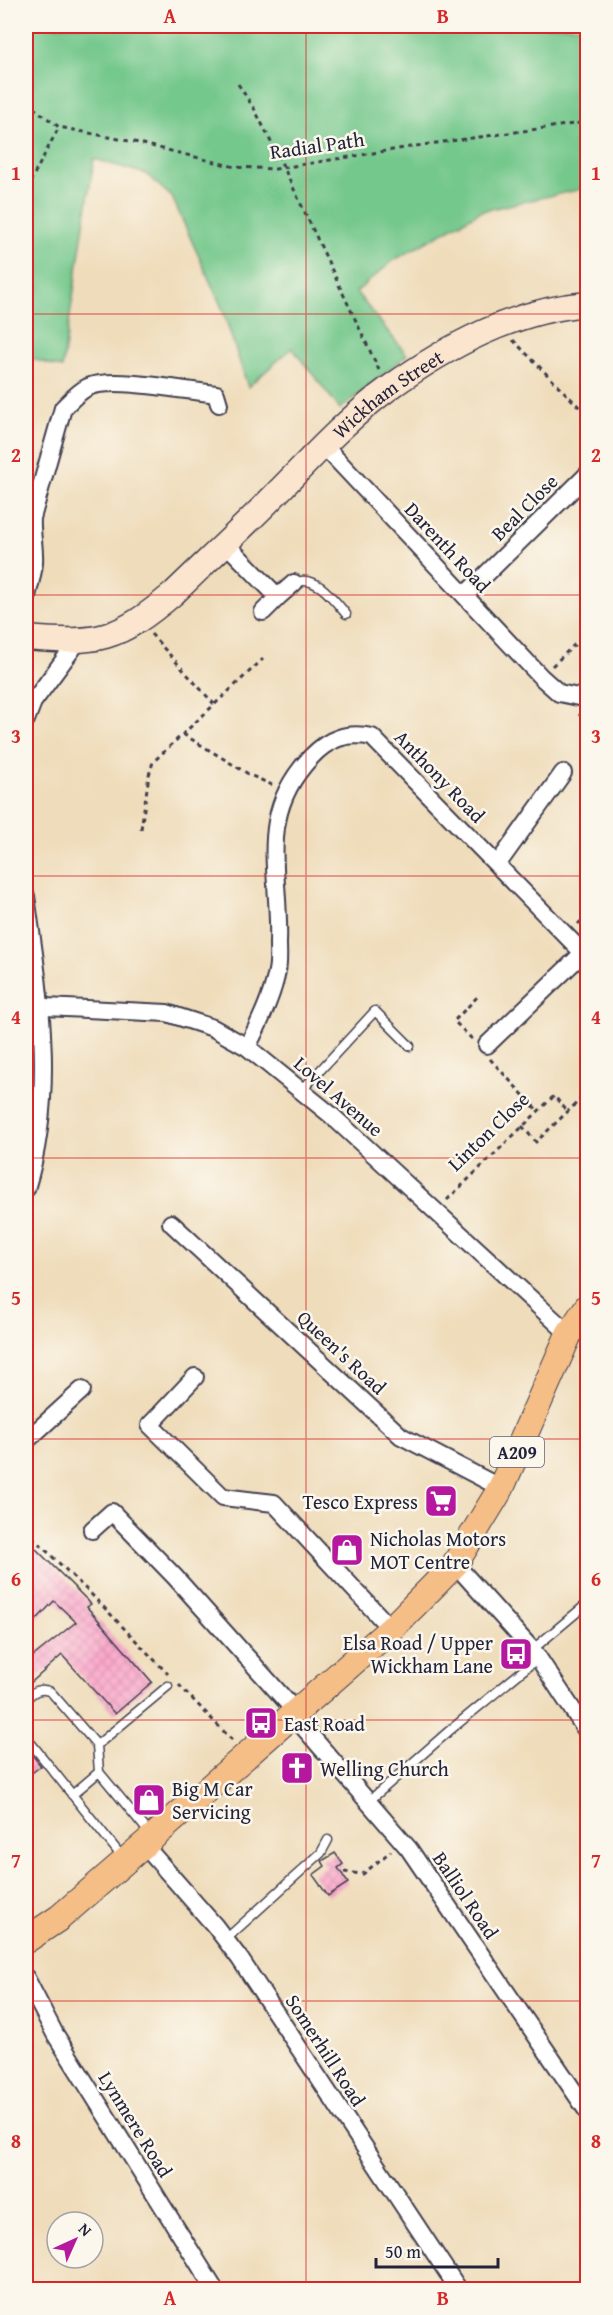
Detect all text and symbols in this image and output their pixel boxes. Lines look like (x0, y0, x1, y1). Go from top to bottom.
text: A (164, 1, 177, 30)
text: B (437, 1, 449, 30)
street label: Radial Path (268, 124, 366, 166)
text: 1 (11, 158, 21, 187)
text: 1 (591, 158, 601, 187)
street label: Wickham Street (325, 342, 448, 445)
text: 2 (11, 440, 21, 469)
text: 2 (591, 440, 601, 469)
street label: Beal Close (484, 467, 564, 547)
street label: Darenth Road (398, 495, 498, 599)
text: 3 (11, 721, 21, 750)
text: 3 (591, 721, 601, 750)
street label: Anthony Road (388, 723, 492, 829)
text: 4 (11, 1002, 21, 1031)
text: 4 (591, 1002, 601, 1031)
street label: Lovel Avenue (288, 1049, 390, 1143)
street label: Linton Close (441, 1085, 535, 1177)
text: 5 (11, 1283, 21, 1312)
text: 5 (591, 1283, 601, 1312)
street label: Queen's Road (291, 1303, 393, 1401)
road number: A209 (490, 1437, 544, 1467)
supermarket icon: Tesco Express (423, 1483, 459, 1519)
place label: Tesco Express (302, 1487, 418, 1516)
place label: Nicholas Motors MOT Centre (370, 1524, 506, 1576)
shop icon: Nicholas Motors MOT Centre (329, 1532, 365, 1568)
text: 6 (11, 1564, 21, 1593)
text: 6 (591, 1564, 601, 1593)
place label: Elsa Road / Upper Wickham Lane (343, 1628, 493, 1680)
bus stop icon: Elsa Road / Upper Wickham Lane (498, 1636, 534, 1672)
bus stop icon: East Road (243, 1705, 279, 1741)
place label: East Road (284, 1709, 365, 1738)
church icon: Welling Church (279, 1750, 315, 1786)
place label: Welling Church (320, 1754, 449, 1783)
place label: Big M Car Servicing (172, 1774, 253, 1826)
shop icon: Big M Car Servicing (131, 1782, 167, 1818)
text: 7 (11, 1845, 21, 1874)
text: 7 (591, 1845, 601, 1874)
street label: Balliol Road (426, 1846, 506, 1945)
street label: Somerhill Road (279, 1988, 373, 2112)
street label: Lynmere Road (92, 2065, 180, 2183)
text: 8 (11, 2126, 21, 2155)
text: 8 (591, 2126, 601, 2155)
north arrow (45, 2210, 105, 2270)
text: N (73, 2217, 98, 2242)
scale bar (376, 2231, 498, 2269)
text: 50 m (385, 2238, 421, 2265)
text: A (164, 2283, 177, 2312)
text: B (437, 2283, 449, 2312)

